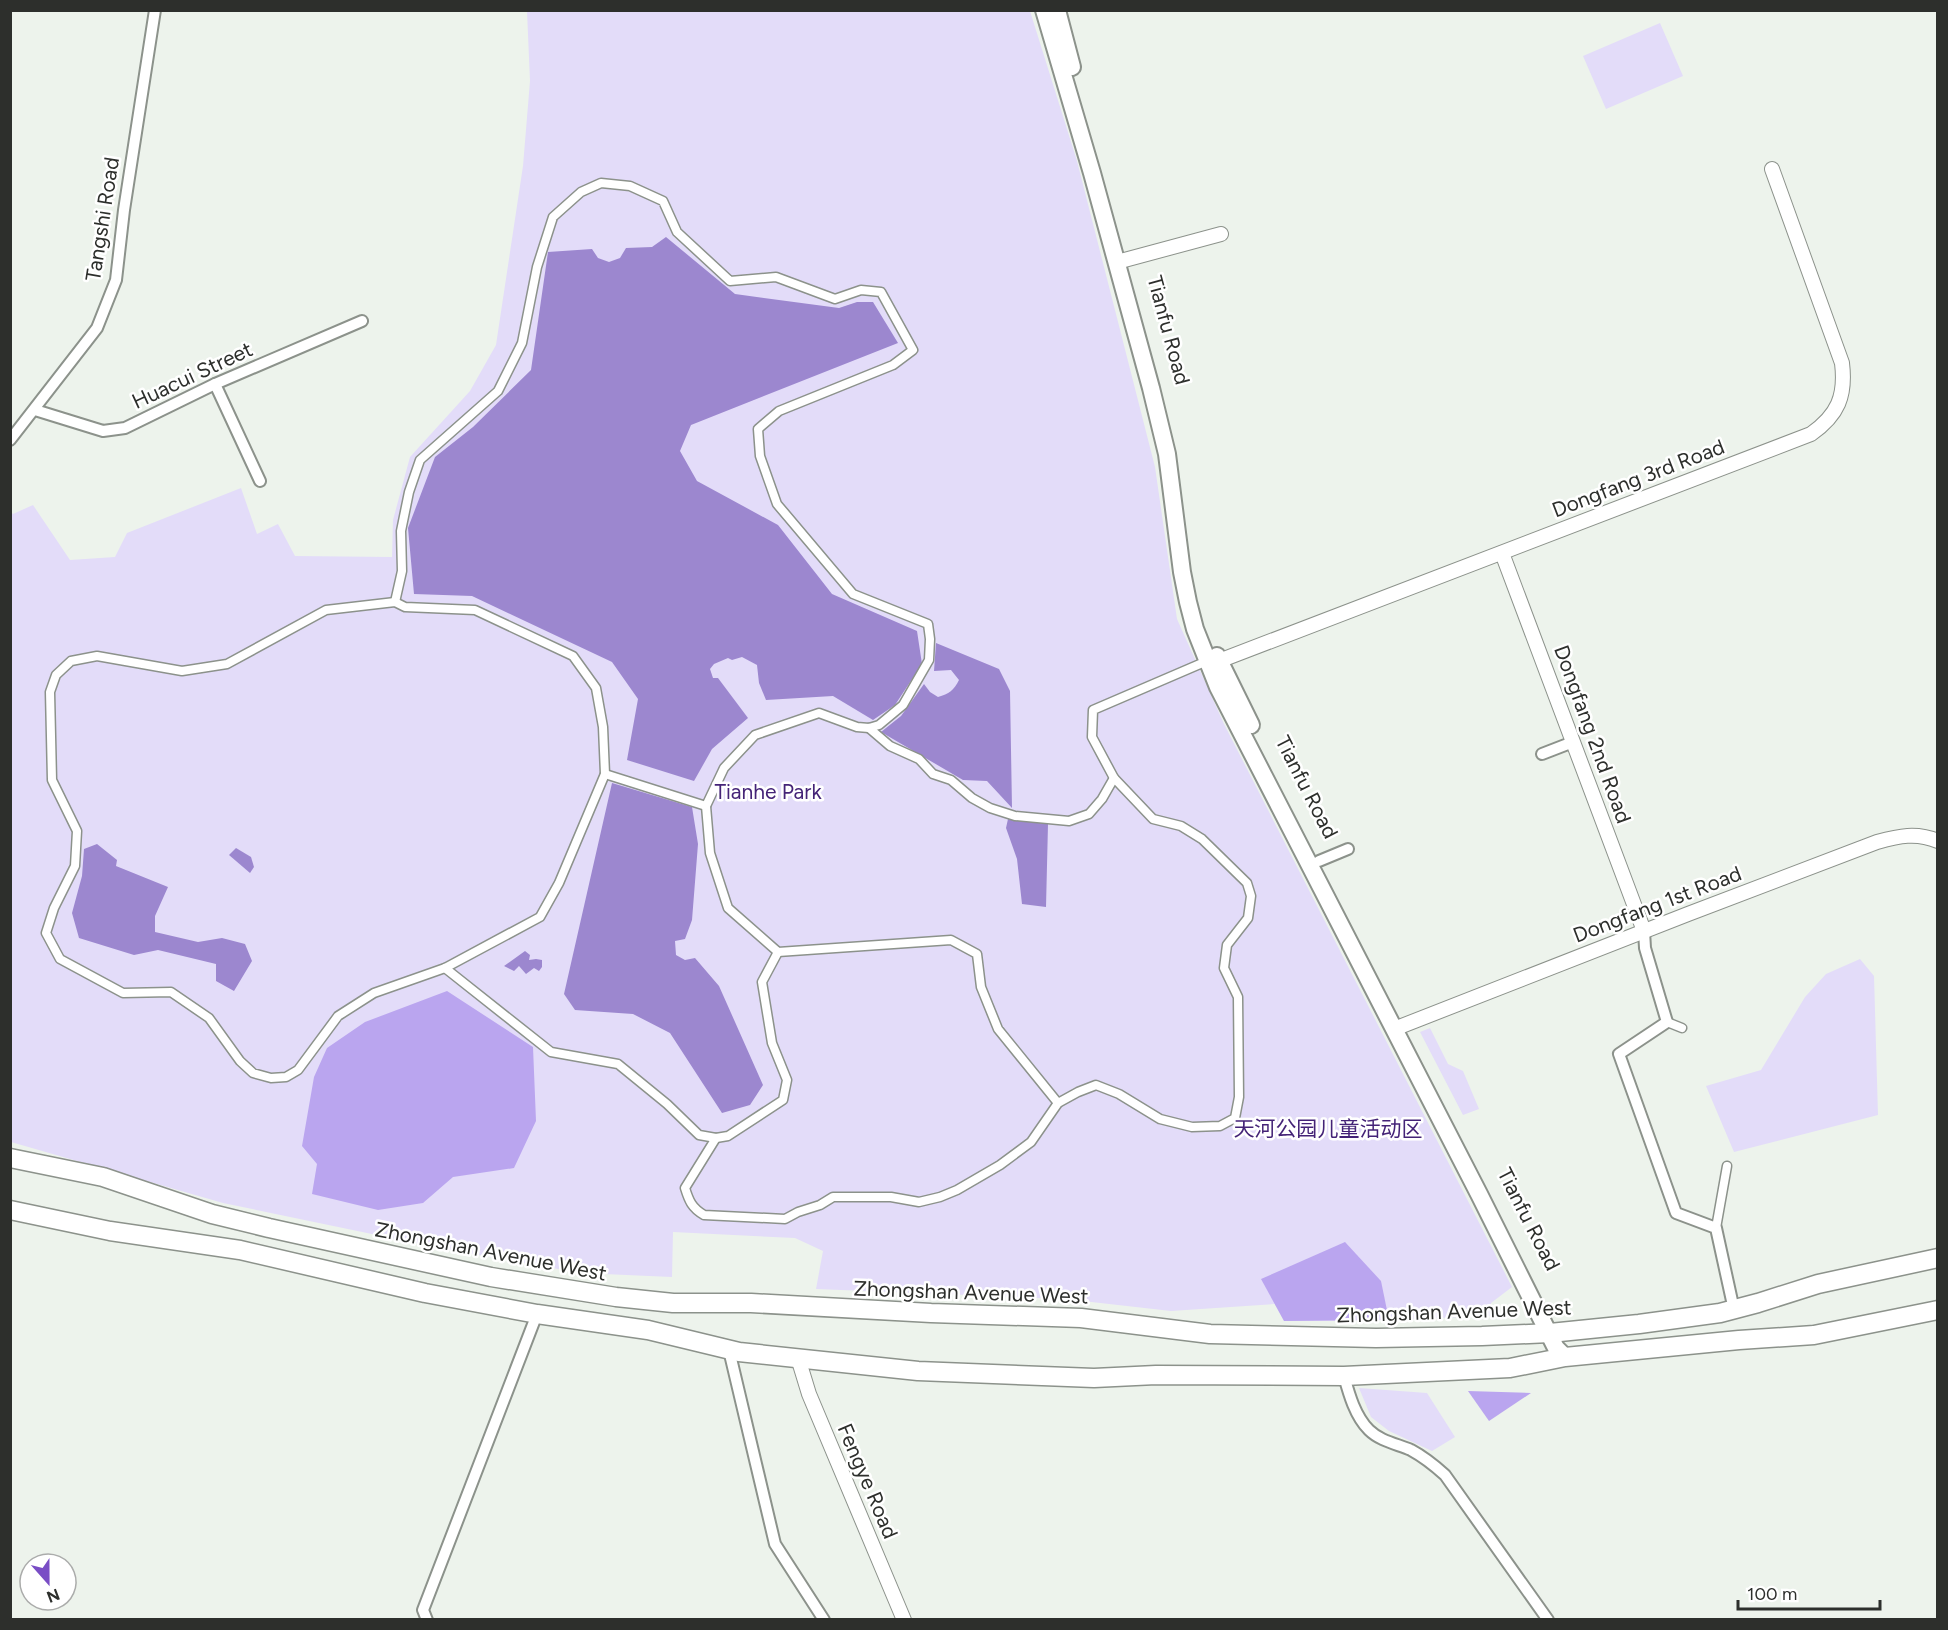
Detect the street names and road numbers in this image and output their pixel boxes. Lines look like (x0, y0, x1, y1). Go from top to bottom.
street label: Tangshi Road (80, 155, 124, 283)
street label: Tianfu Road (1142, 273, 1196, 387)
street label: Huacui Street (128, 336, 256, 414)
street label: Dongfang 3rd Road (1548, 434, 1728, 522)
street label: Dongfang 2nd Road (1549, 642, 1637, 826)
street label: Tianfu Road (1270, 731, 1344, 843)
street label: Dongfang 1st Road (1569, 860, 1745, 948)
street label: Tianfu Road (1492, 1163, 1566, 1275)
street label: Zhongshan Avenue West (373, 1216, 609, 1286)
street label: Zhongshan Avenue West (853, 1275, 1089, 1309)
street label: Zhongshan Avenue West (1336, 1294, 1572, 1328)
street label: Fengye Road (833, 1420, 903, 1542)

